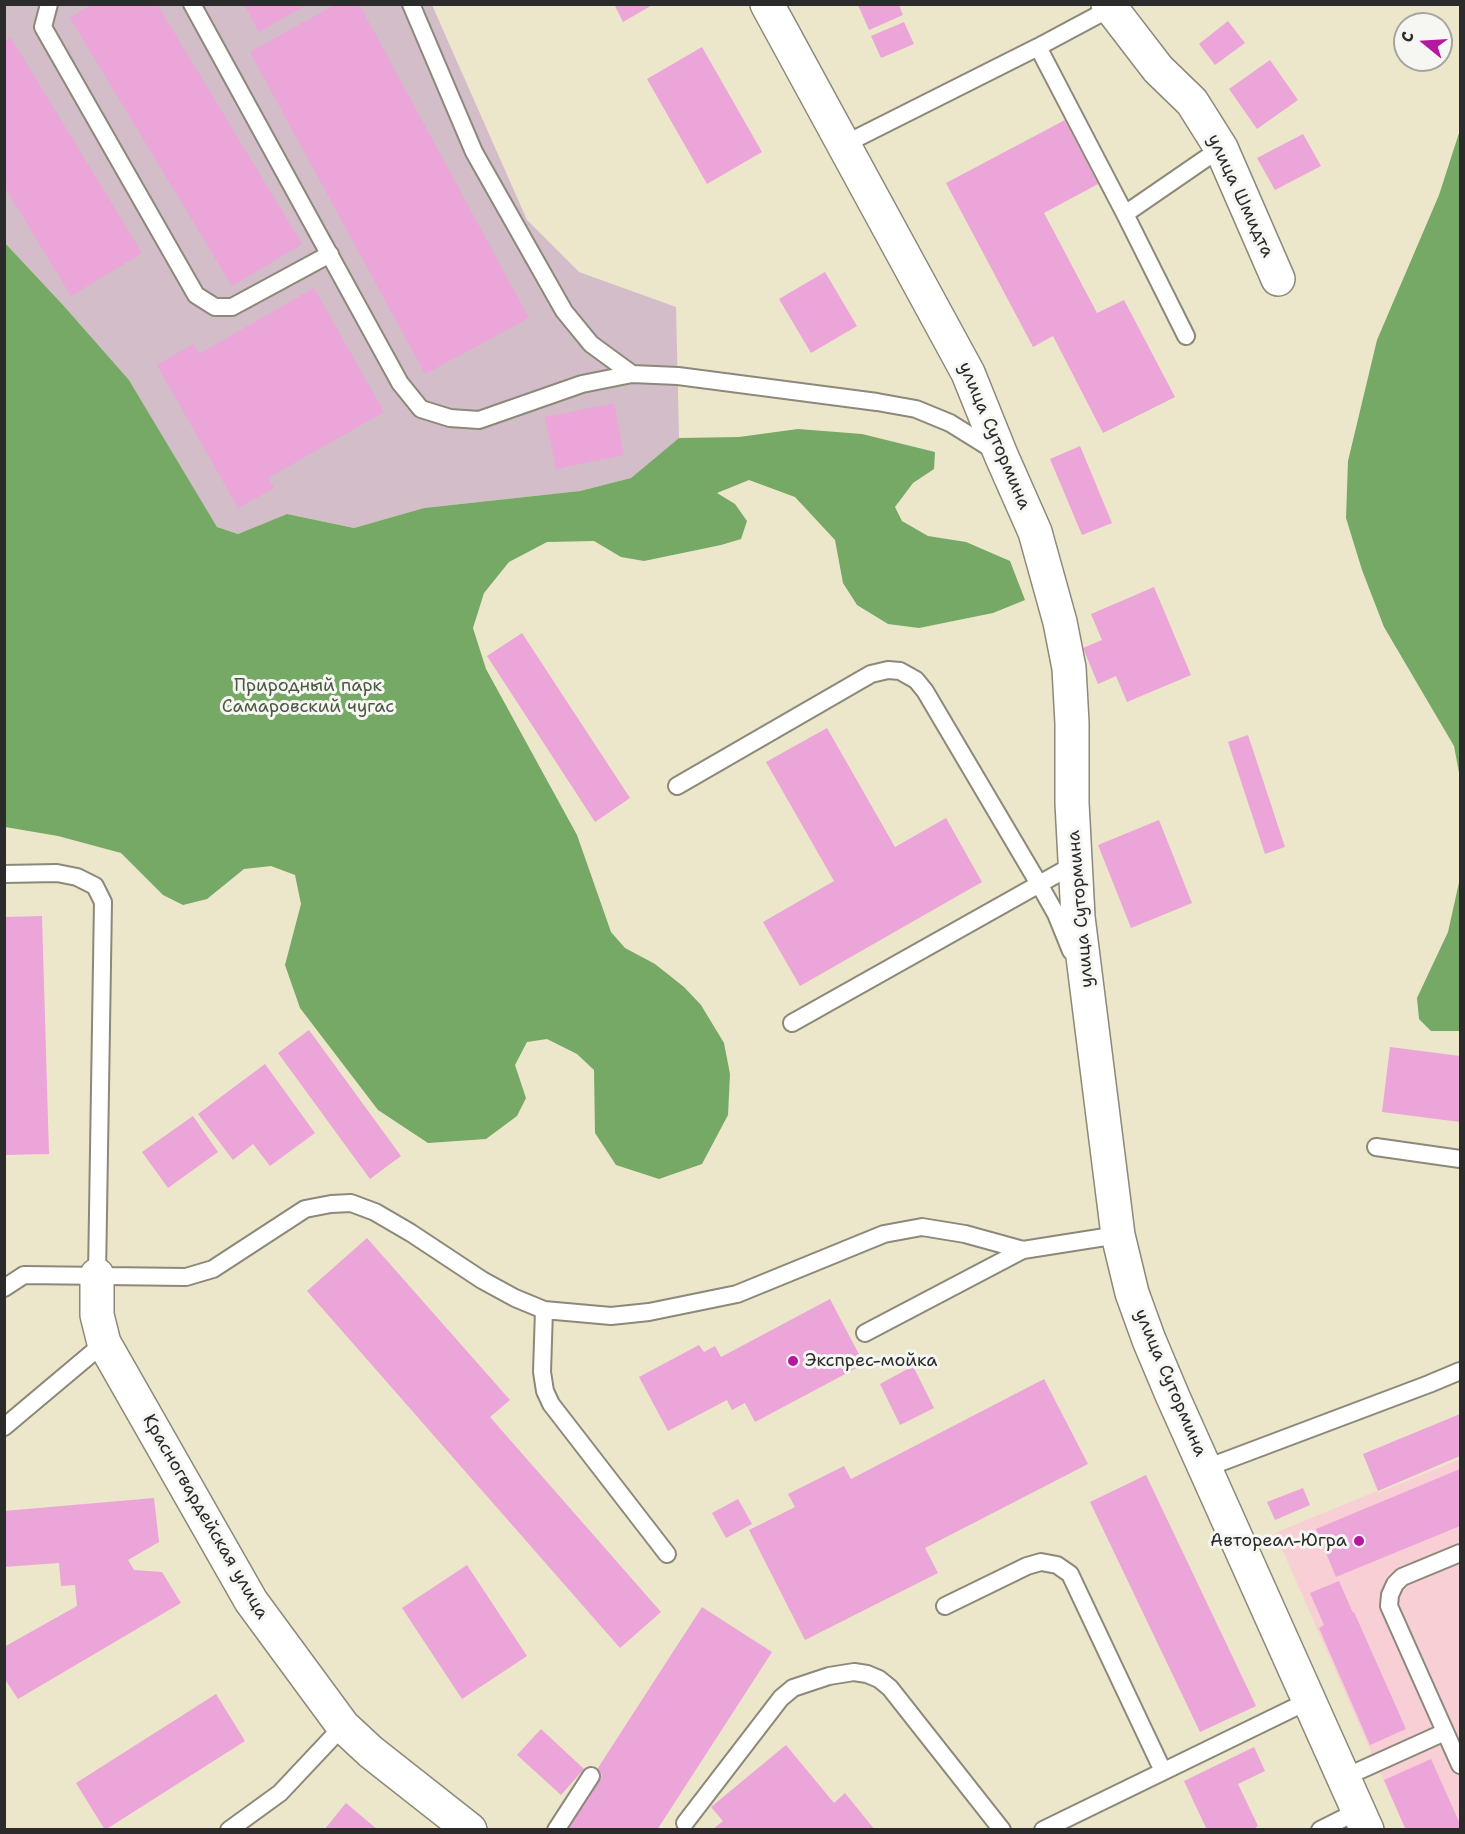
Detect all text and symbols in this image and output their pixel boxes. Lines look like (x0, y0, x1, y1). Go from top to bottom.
north arrow (1393, 12, 1453, 72)
text: С (1396, 29, 1419, 45)
street label: улица Шмидта (1202, 131, 1278, 261)
street label: улица Сутормина (953, 359, 1035, 513)
park label: Природный парк Самаровский чугас (222, 675, 394, 718)
street label: улица Сутормина (1063, 829, 1099, 989)
street label: улица Сутормина (1129, 1306, 1211, 1460)
place label: Экспрес-мойка (805, 1350, 937, 1372)
marker: Экспрес-мойка (786, 1354, 800, 1368)
street label: Красногвардейская улица (137, 1411, 273, 1623)
place label: Автореал-Югра (1210, 1530, 1347, 1552)
marker: Автореал-Югра (1352, 1534, 1366, 1548)

